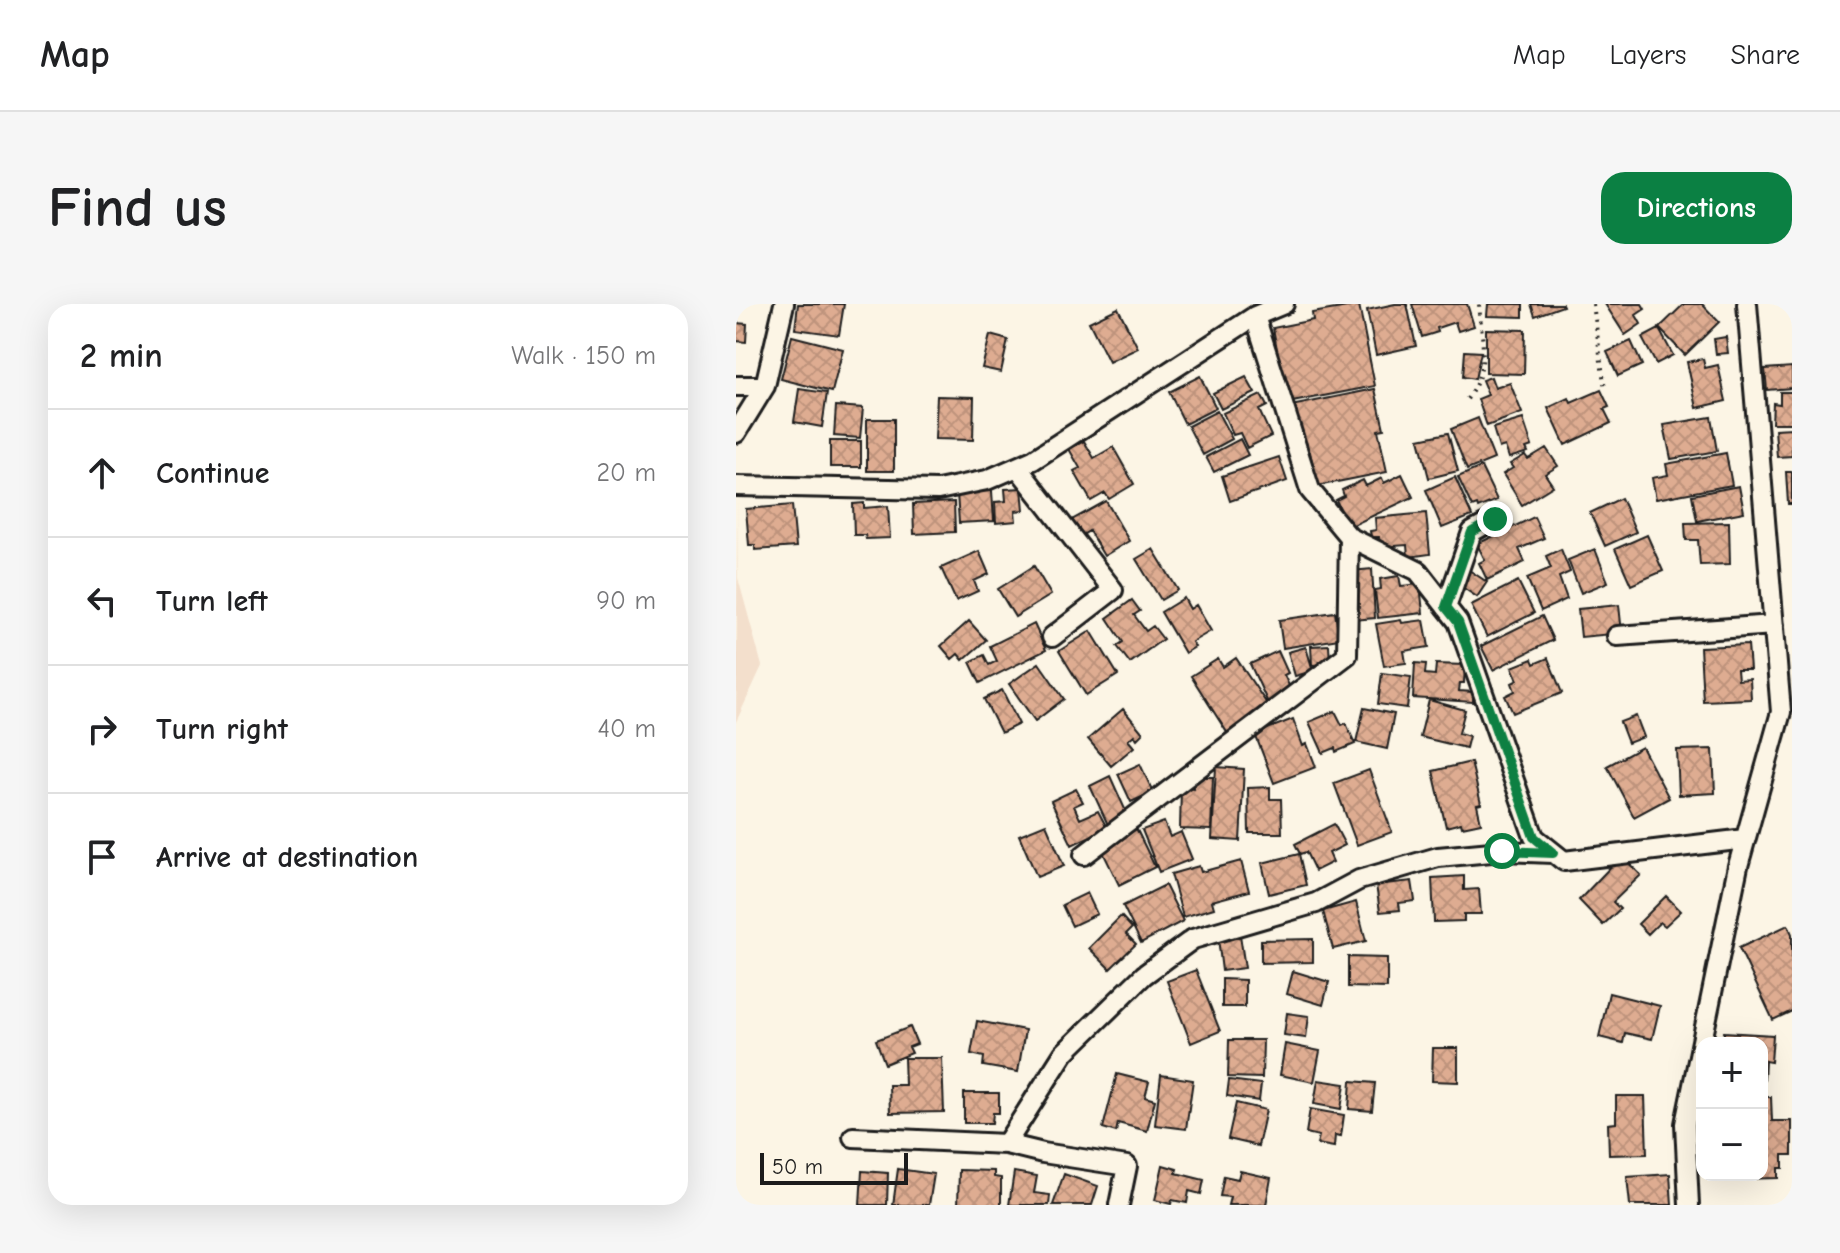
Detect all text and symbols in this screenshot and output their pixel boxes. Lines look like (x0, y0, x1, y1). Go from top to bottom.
text: Map (40, 33, 110, 77)
text: Map (1513, 39, 1566, 71)
text: Layers (1610, 39, 1686, 71)
text: Share (1730, 39, 1800, 71)
button: Directions (1601, 172, 1792, 244)
text: Find us (48, 176, 227, 240)
text: 2 min (80, 336, 163, 376)
text: Walk · 150 m (511, 341, 656, 371)
icon: ahead (80, 451, 124, 495)
text: Continue (156, 456, 270, 491)
text: 20 m (596, 458, 656, 488)
route end (1477, 501, 1513, 537)
icon: left (80, 579, 124, 623)
text: Turn left (156, 584, 268, 619)
text: 90 m (596, 586, 656, 616)
icon: right (80, 707, 124, 751)
text: Turn right (156, 712, 288, 747)
text: 40 m (597, 714, 656, 744)
route start (1484, 833, 1520, 869)
icon: arrive (80, 835, 124, 879)
text: Arrive at destination (156, 840, 418, 875)
map controls (1696, 1037, 1768, 1181)
button: + (1696, 1037, 1768, 1109)
button: − (1696, 1109, 1768, 1181)
scale bar (760, 1149, 908, 1185)
text: 50 m (772, 1154, 823, 1180)

